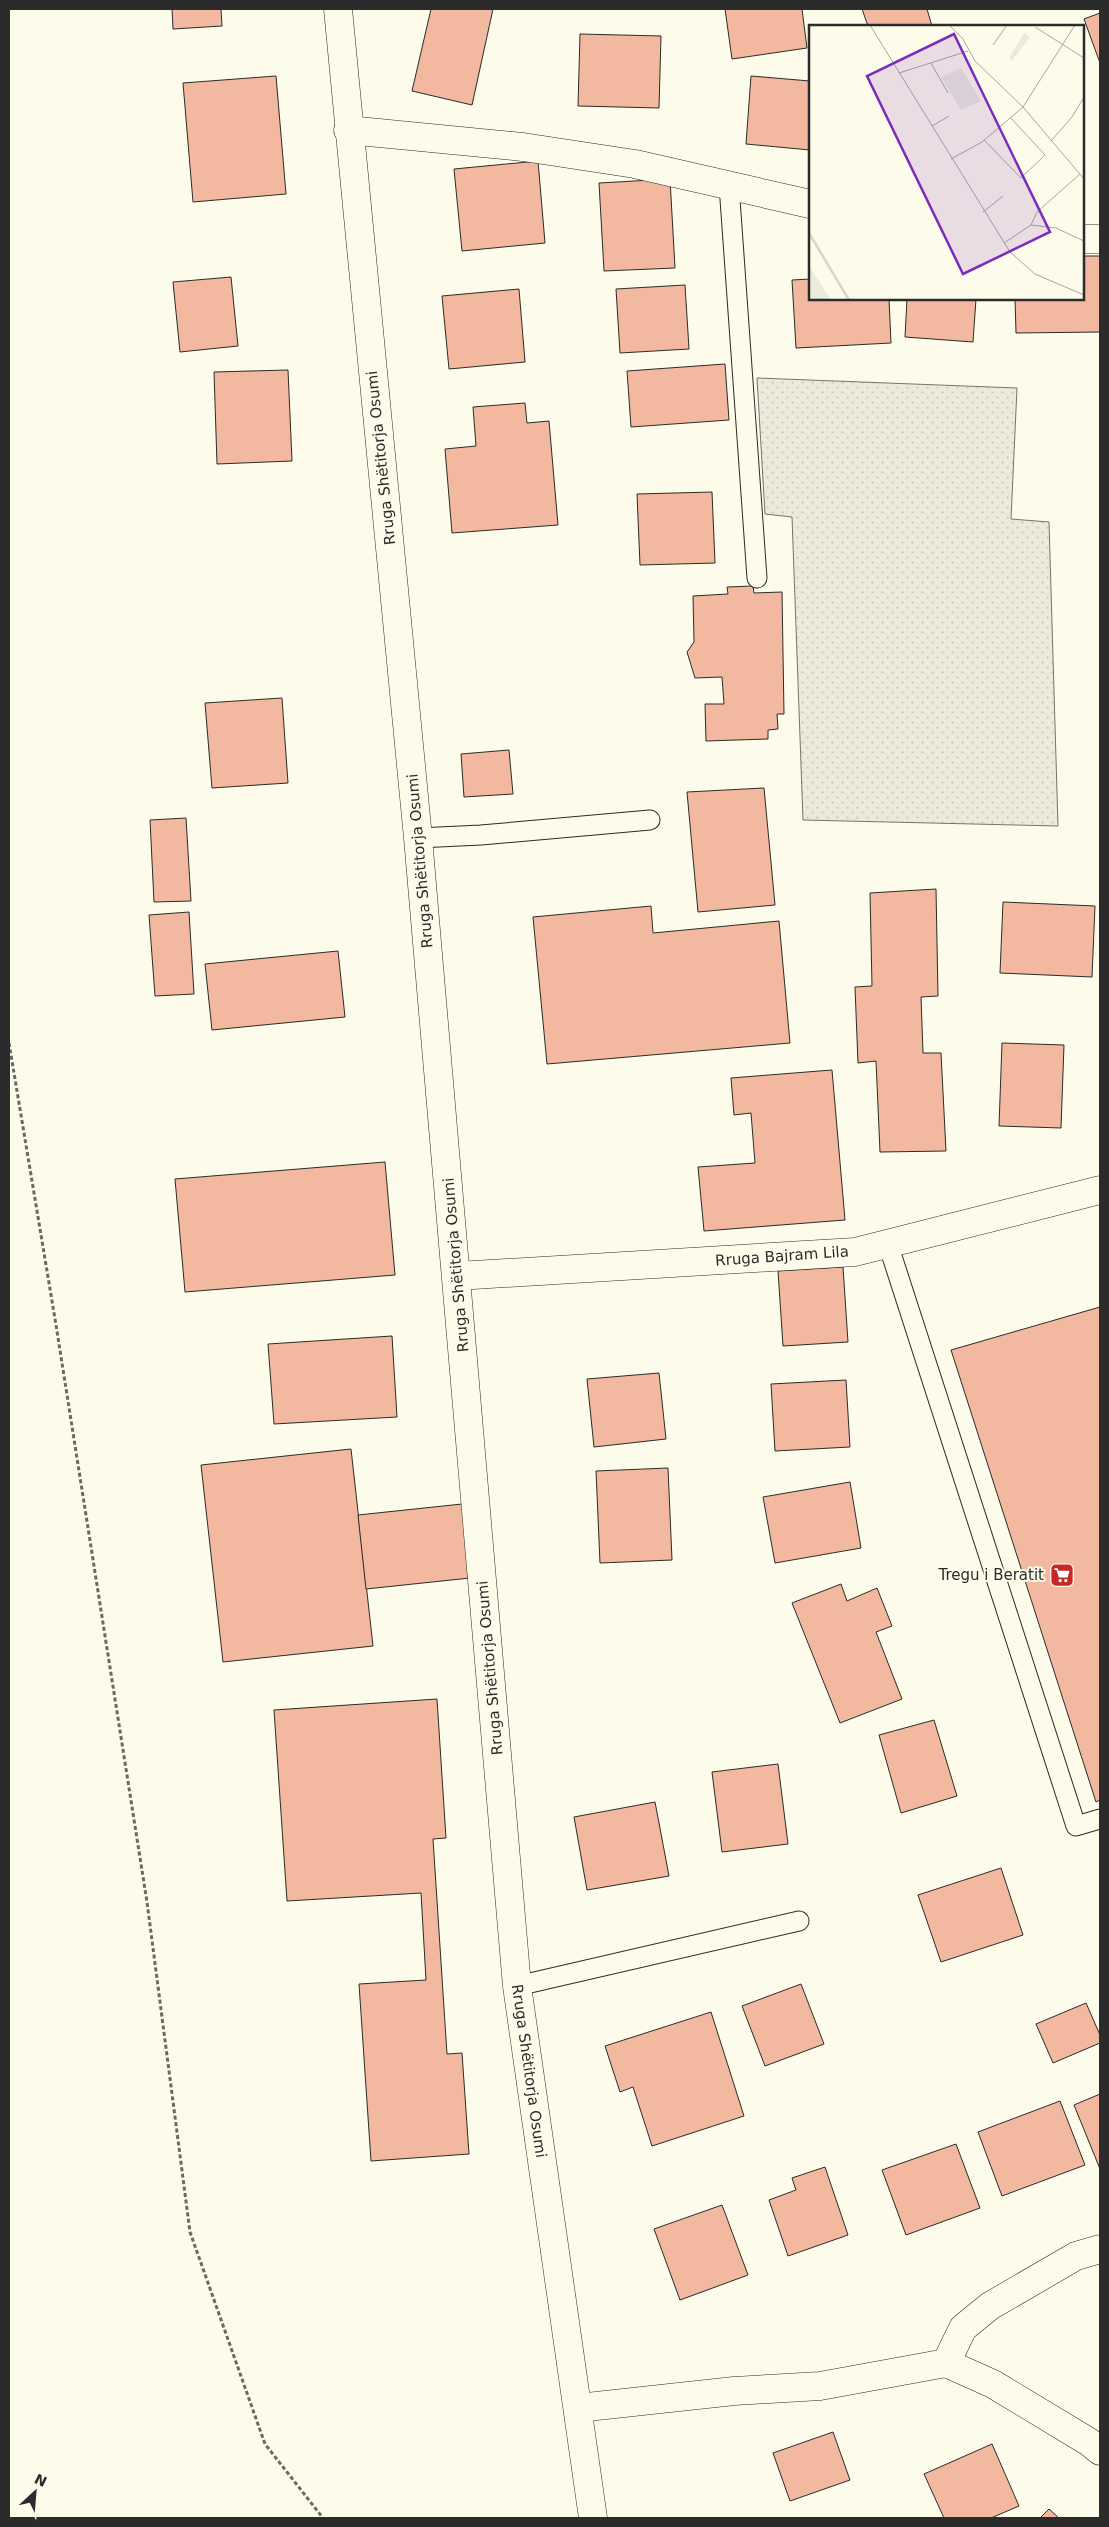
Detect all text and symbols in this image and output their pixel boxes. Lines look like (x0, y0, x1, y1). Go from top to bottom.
inset map (809, 25, 1084, 300)
street label: Rruga Shëtitorja Osumi (363, 370, 399, 546)
street label: Rruga Shëtitorja Osumi (403, 773, 437, 949)
street label: Rruga Shëtitorja Osumi (439, 1177, 473, 1353)
street label: Rruga Bajram Lila (715, 1242, 849, 1270)
supermarket icon: Tregu i Beratit (1049, 1562, 1075, 1588)
place label: Tregu i Beratit (937, 1566, 1044, 1584)
street label: Rruga Shëtitorja Osumi (473, 1580, 507, 1756)
street label: Rruga Shëtitorja Osumi (508, 1983, 550, 2159)
north arrow (10, 2467, 60, 2517)
text: N (32, 2471, 49, 2490)

